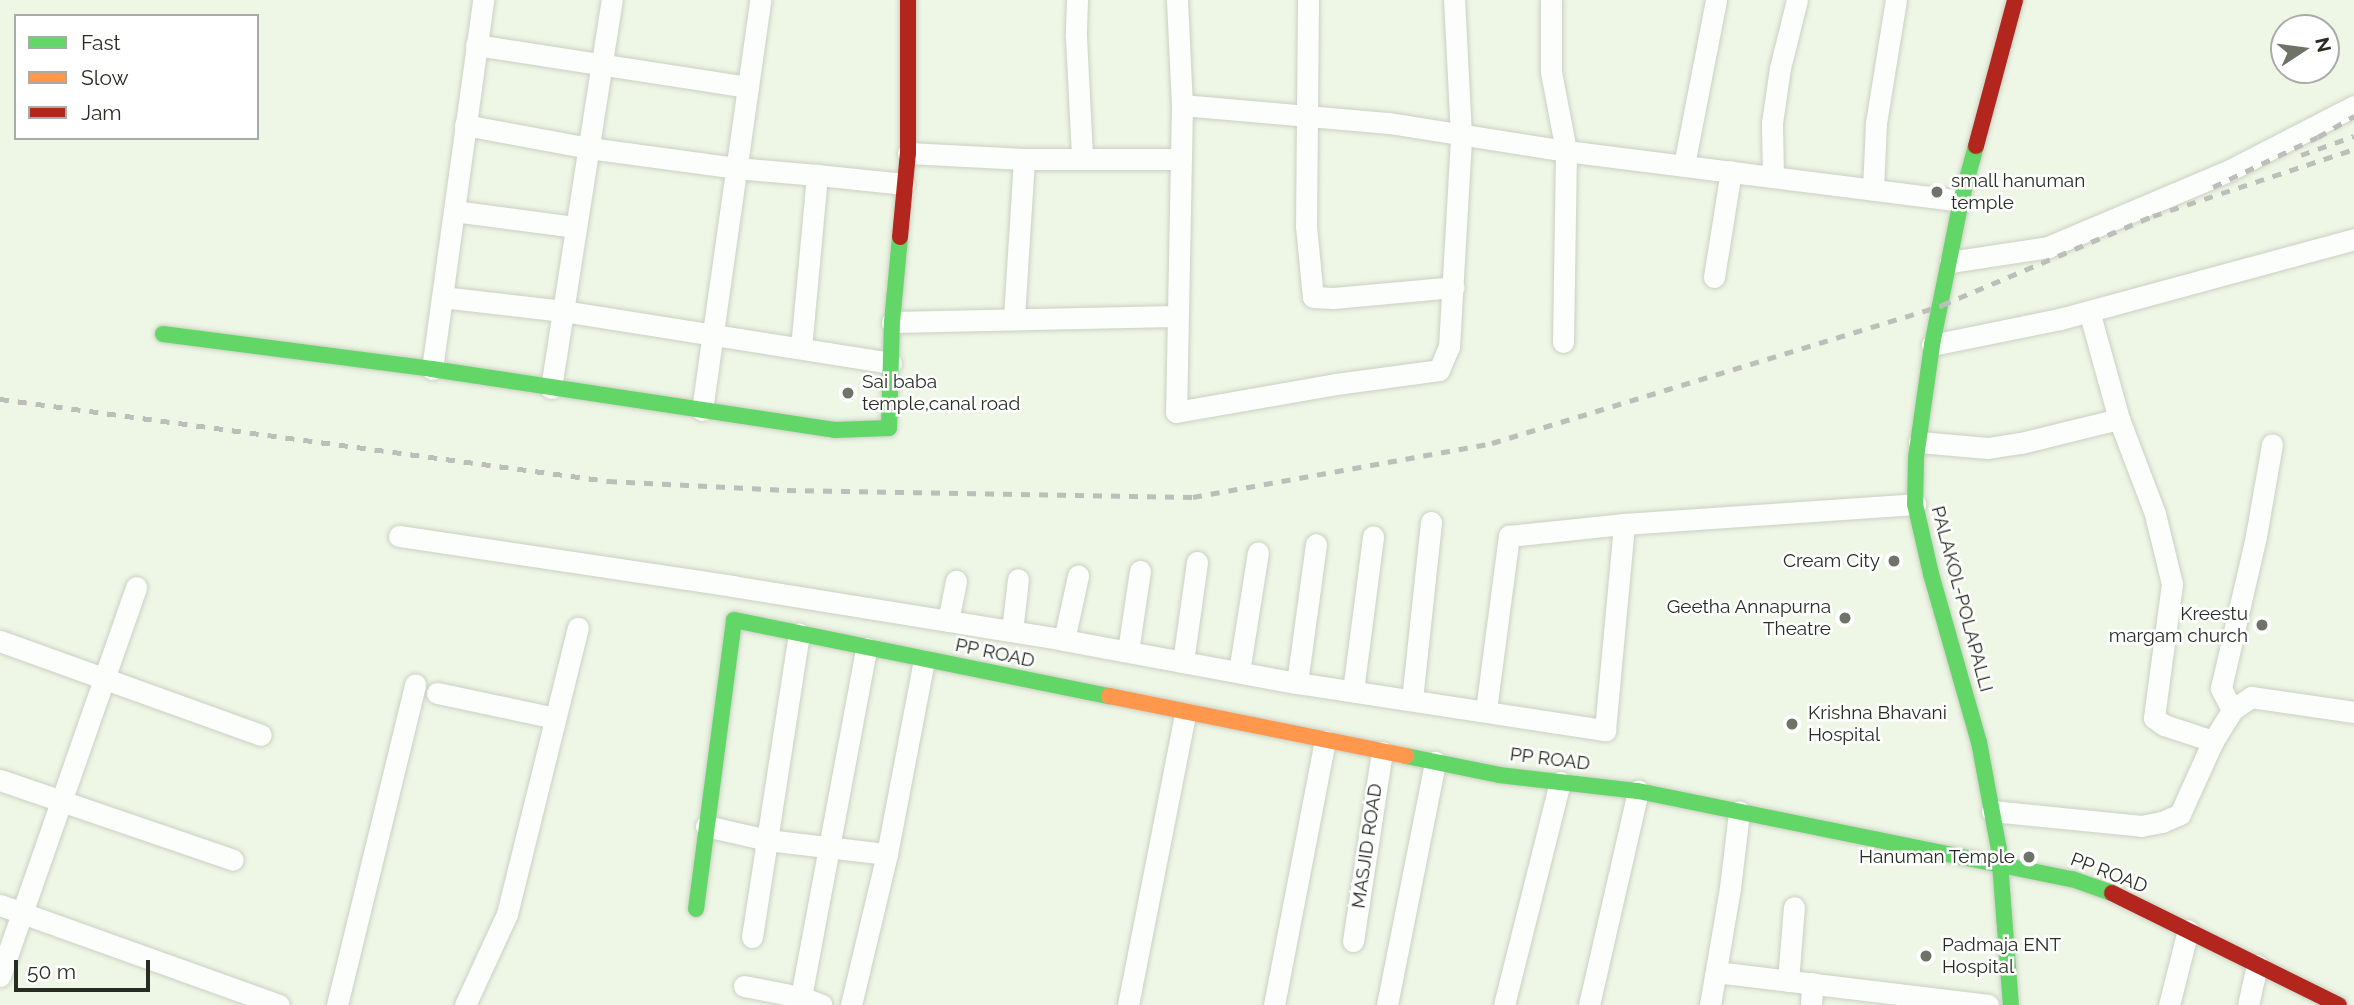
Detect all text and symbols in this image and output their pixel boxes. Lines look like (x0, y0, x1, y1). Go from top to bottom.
legend (14, 14, 259, 140)
north arrow (2270, 14, 2340, 84)
text: Fast (81, 30, 121, 55)
text: N (2311, 35, 2336, 54)
text: Slow (81, 65, 129, 90)
text: Jam (81, 100, 122, 125)
place label: small hanuman temple (1951, 170, 2086, 214)
marker: small hanuman temple (1929, 184, 1945, 200)
place label: Sai baba temple,canal road (862, 371, 1021, 415)
marker: Sai baba temple,canal road (840, 385, 856, 401)
street label: PALAKOL-POLAPALLI (1926, 503, 1998, 695)
place label: Cream City (1783, 550, 1880, 572)
marker: Cream City (1886, 553, 1902, 569)
place label: Geetha Annapurna Theatre (1666, 596, 1831, 640)
place label: Kreestu margam church (2109, 603, 2248, 647)
marker: Geetha Annapurna Theatre (1837, 610, 1853, 626)
marker: Kreestu margam church (2254, 617, 2270, 633)
street label: PP ROAD (953, 633, 1037, 673)
place label: Krishna Bhavani Hospital (1808, 702, 1947, 746)
marker: Krishna Bhavani Hospital (1782, 714, 1802, 734)
street label: PP ROAD (1508, 743, 1592, 775)
street label: MASJID ROAD (1347, 782, 1387, 910)
place label: Hanuman Temple (1858, 846, 2015, 868)
street label: PP ROAD (2067, 848, 2151, 898)
marker: Hanuman Temple (2021, 849, 2037, 865)
place label: Padmaja ENT Hospital (1942, 934, 2061, 978)
scale bar (18, 946, 154, 990)
marker: Padmaja ENT Hospital (1916, 946, 1936, 966)
text: 50 m (27, 959, 76, 984)

